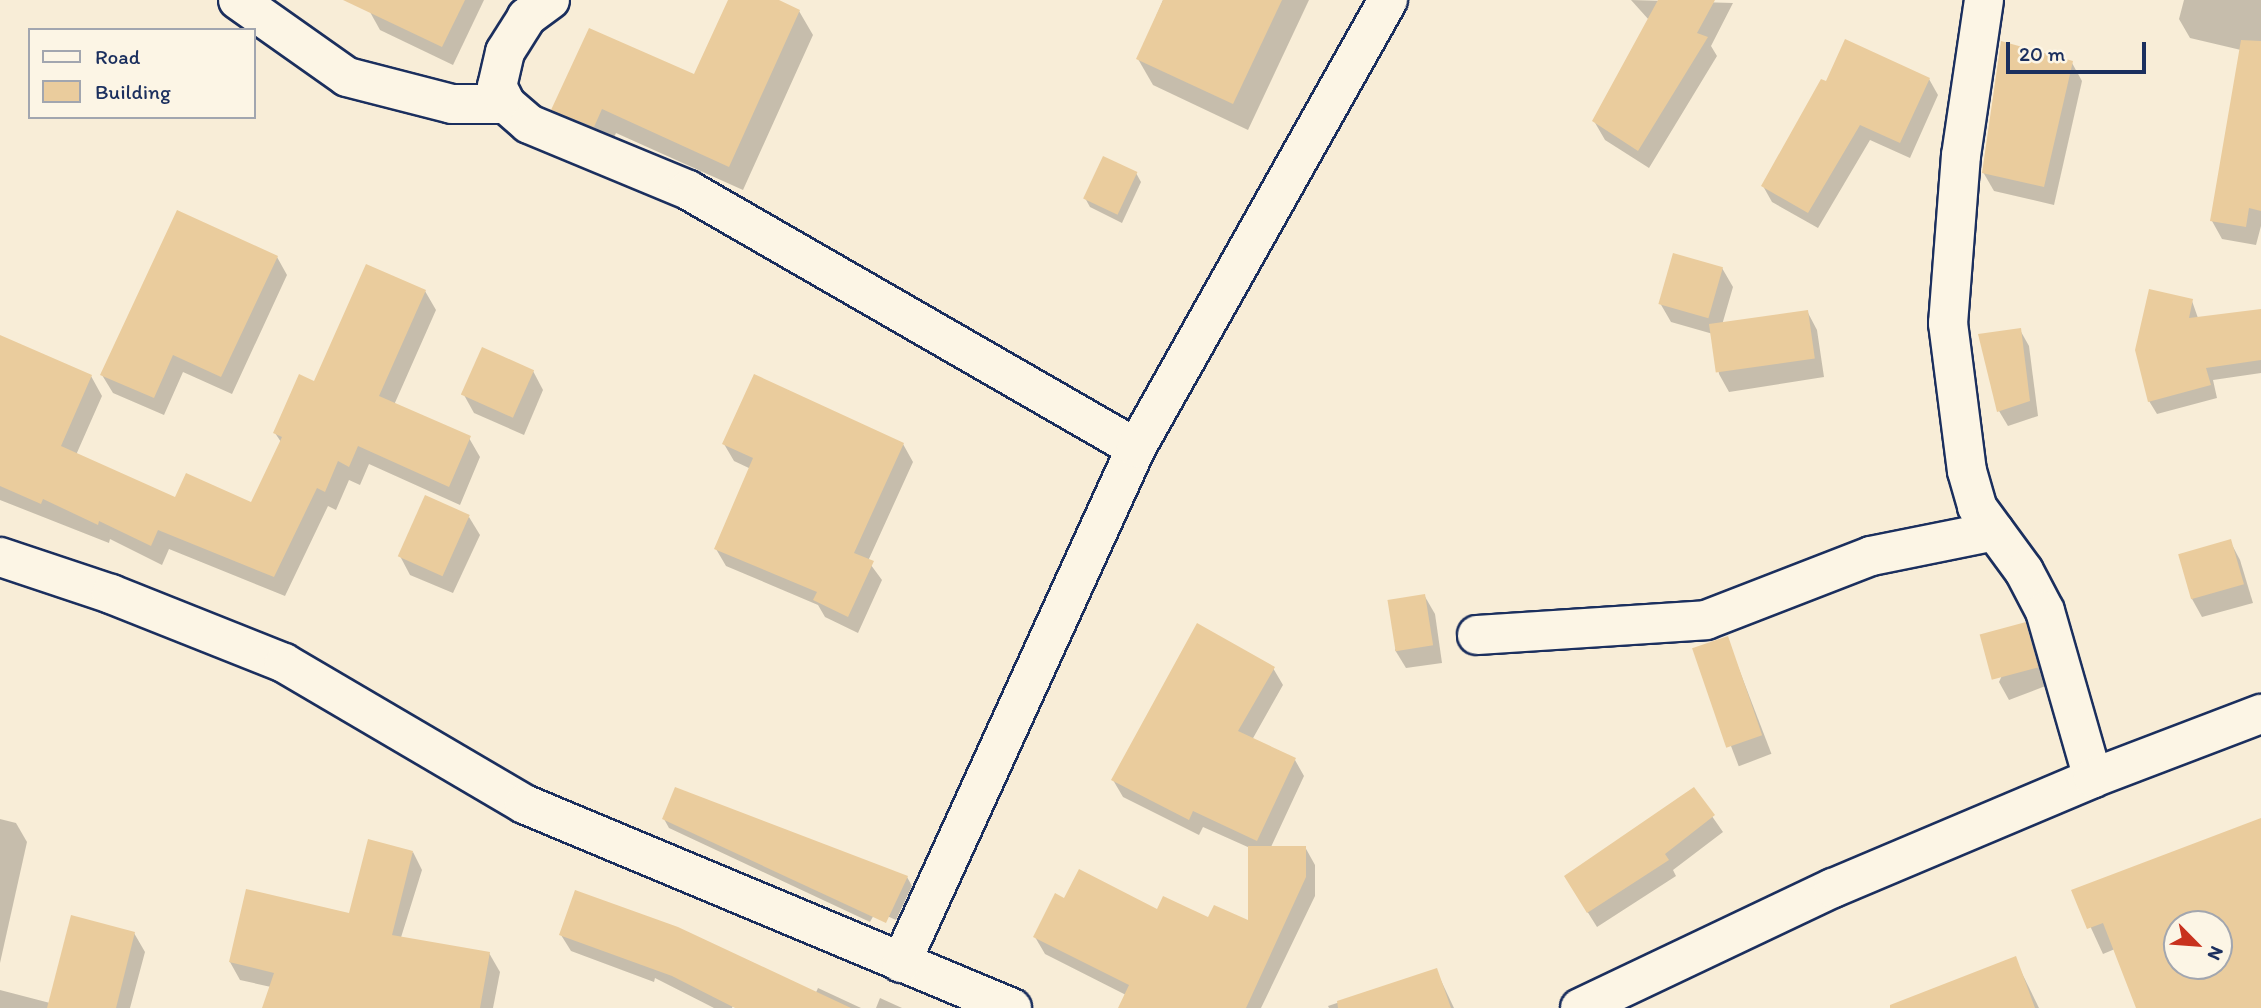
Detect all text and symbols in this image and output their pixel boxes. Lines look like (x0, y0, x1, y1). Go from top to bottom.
legend (28, 28, 256, 119)
scale bar (2009, 28, 2149, 72)
text: 20 m (2019, 41, 2065, 66)
text: Road (95, 44, 140, 69)
text: Building (95, 79, 171, 104)
north arrow (2163, 910, 2233, 980)
text: N (2203, 943, 2229, 964)

